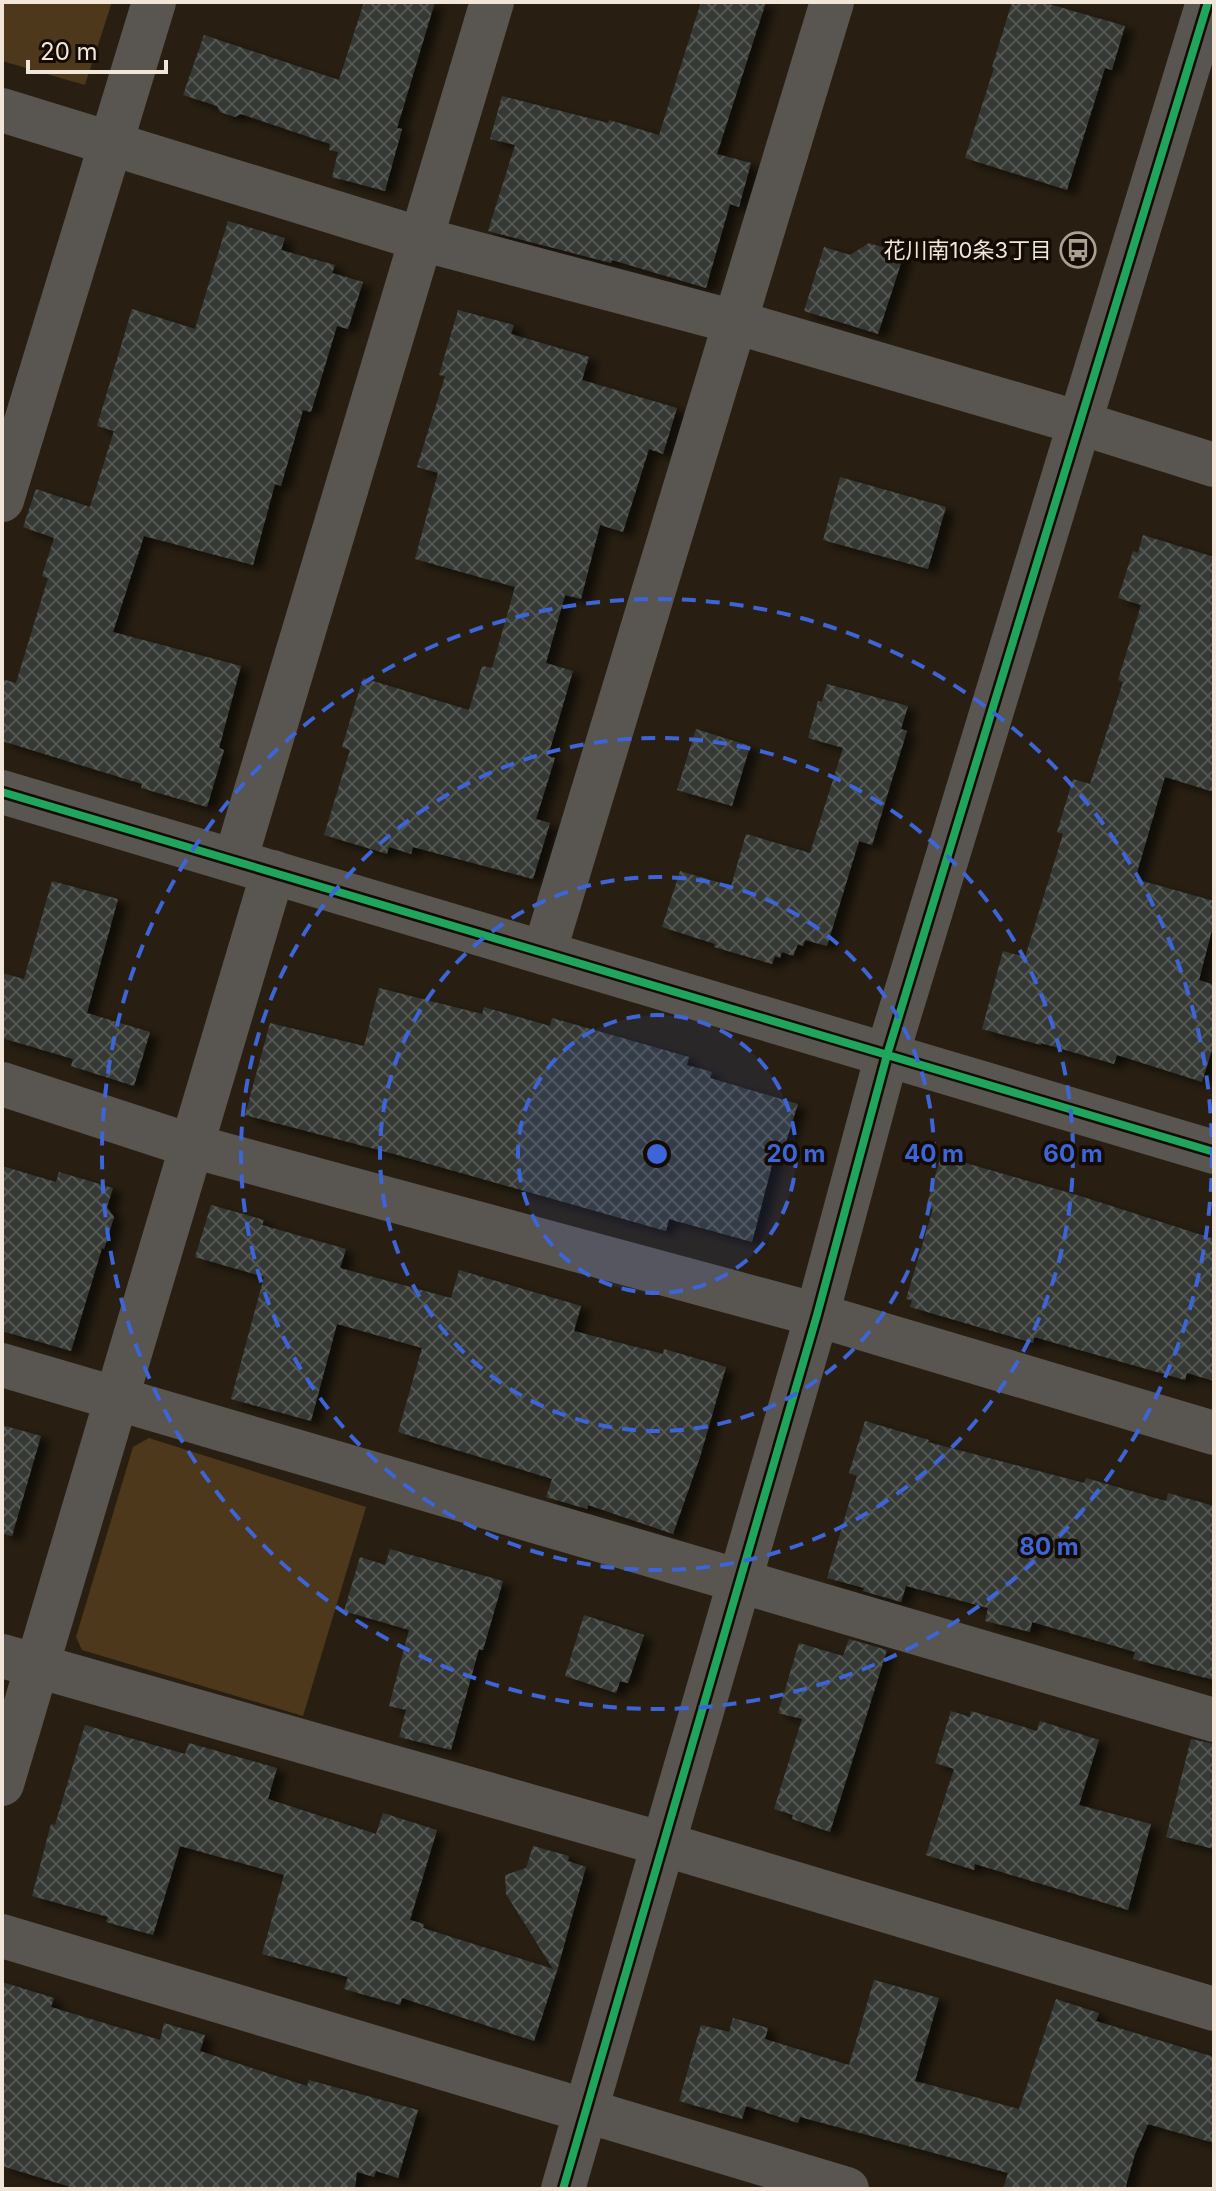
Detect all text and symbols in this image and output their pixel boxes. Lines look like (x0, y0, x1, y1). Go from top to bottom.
scale bar (28, 24, 166, 74)
text: 20 m (40, 37, 98, 66)
bus stop icon: 花川南10条3丁目 (1059, 231, 1097, 269)
place label: 花川南10条3丁目 (884, 237, 1052, 263)
text: 20 m (767, 1139, 825, 1168)
text: 40 m (904, 1139, 964, 1168)
text: 60 m (1043, 1139, 1103, 1168)
centre of rings (643, 1140, 671, 1168)
text: 80 m (1019, 1532, 1079, 1561)

